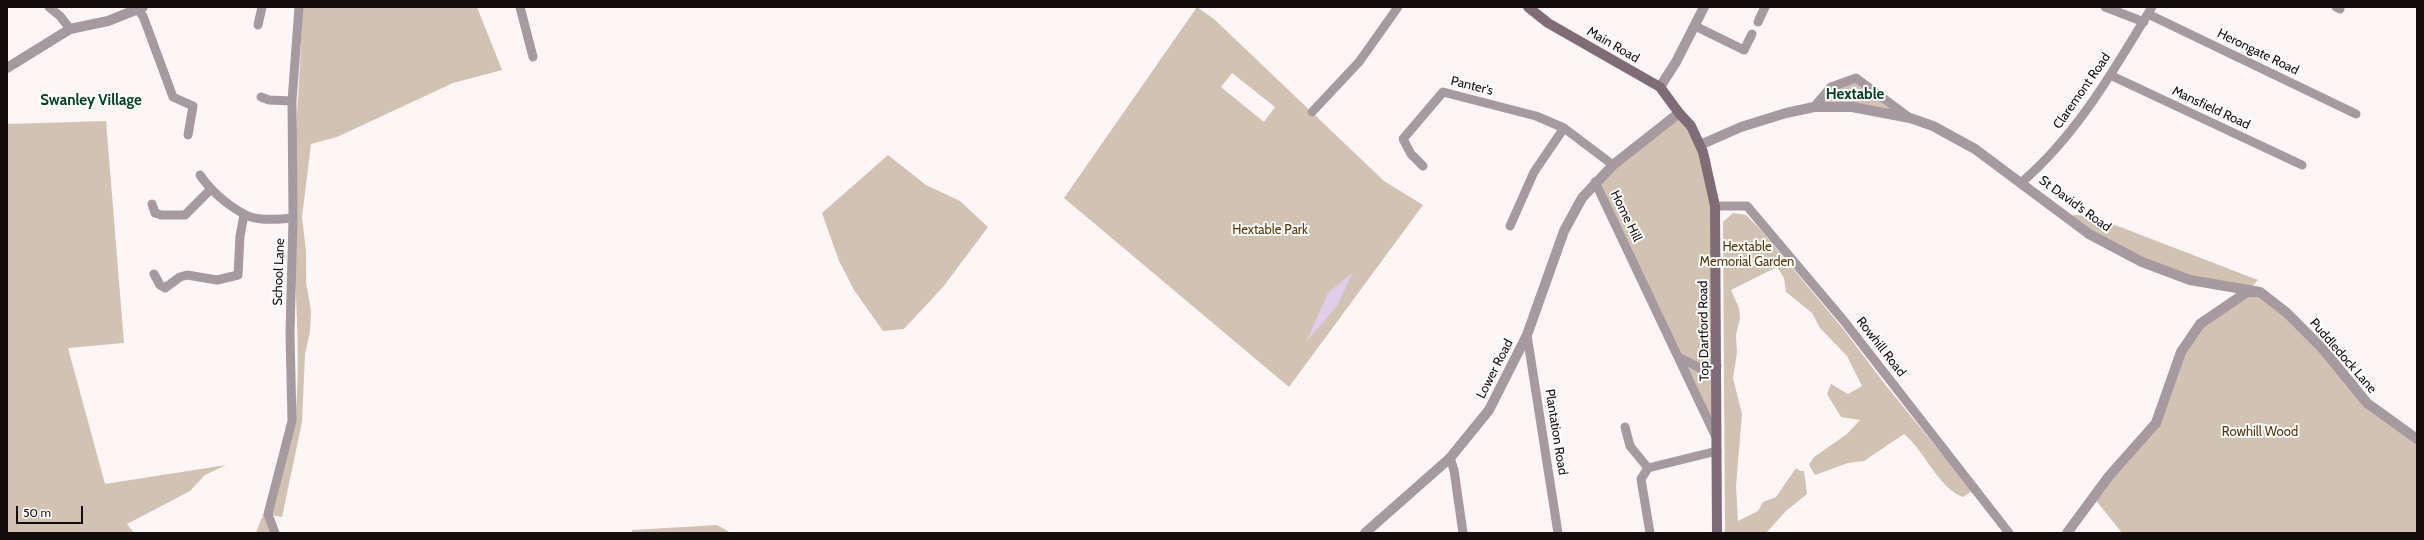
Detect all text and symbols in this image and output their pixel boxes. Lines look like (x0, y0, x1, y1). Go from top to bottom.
street label: Main Road (1584, 24, 1642, 66)
street label: Herongate Road (2215, 26, 2301, 78)
street label: Claremont Road (2050, 50, 2114, 132)
street label: Panter's (1449, 73, 1495, 99)
street label: Mansfield Road (2169, 83, 2253, 133)
district label: Hextable (1826, 86, 1884, 104)
district label: Swanley Village (40, 92, 142, 110)
street label: St David's Road (2036, 173, 2114, 235)
street label: Home Hill (1607, 188, 1645, 244)
park label: Hextable Park (1232, 222, 1308, 238)
street label: School Lane (270, 238, 288, 306)
park label: Hextable Memorial Garden (1700, 239, 1794, 270)
street label: Top Dartford Road (1695, 280, 1713, 382)
street label: Rowhill Road (1853, 314, 1909, 380)
street label: Puddledock Lane (2306, 315, 2380, 397)
street label: Lower Road (1473, 337, 1517, 401)
street label: Plantation Road (1541, 388, 1571, 476)
park label: Rowhill Wood (2222, 424, 2298, 440)
scale bar (18, 498, 85, 524)
text: 50 m (23, 505, 51, 520)

